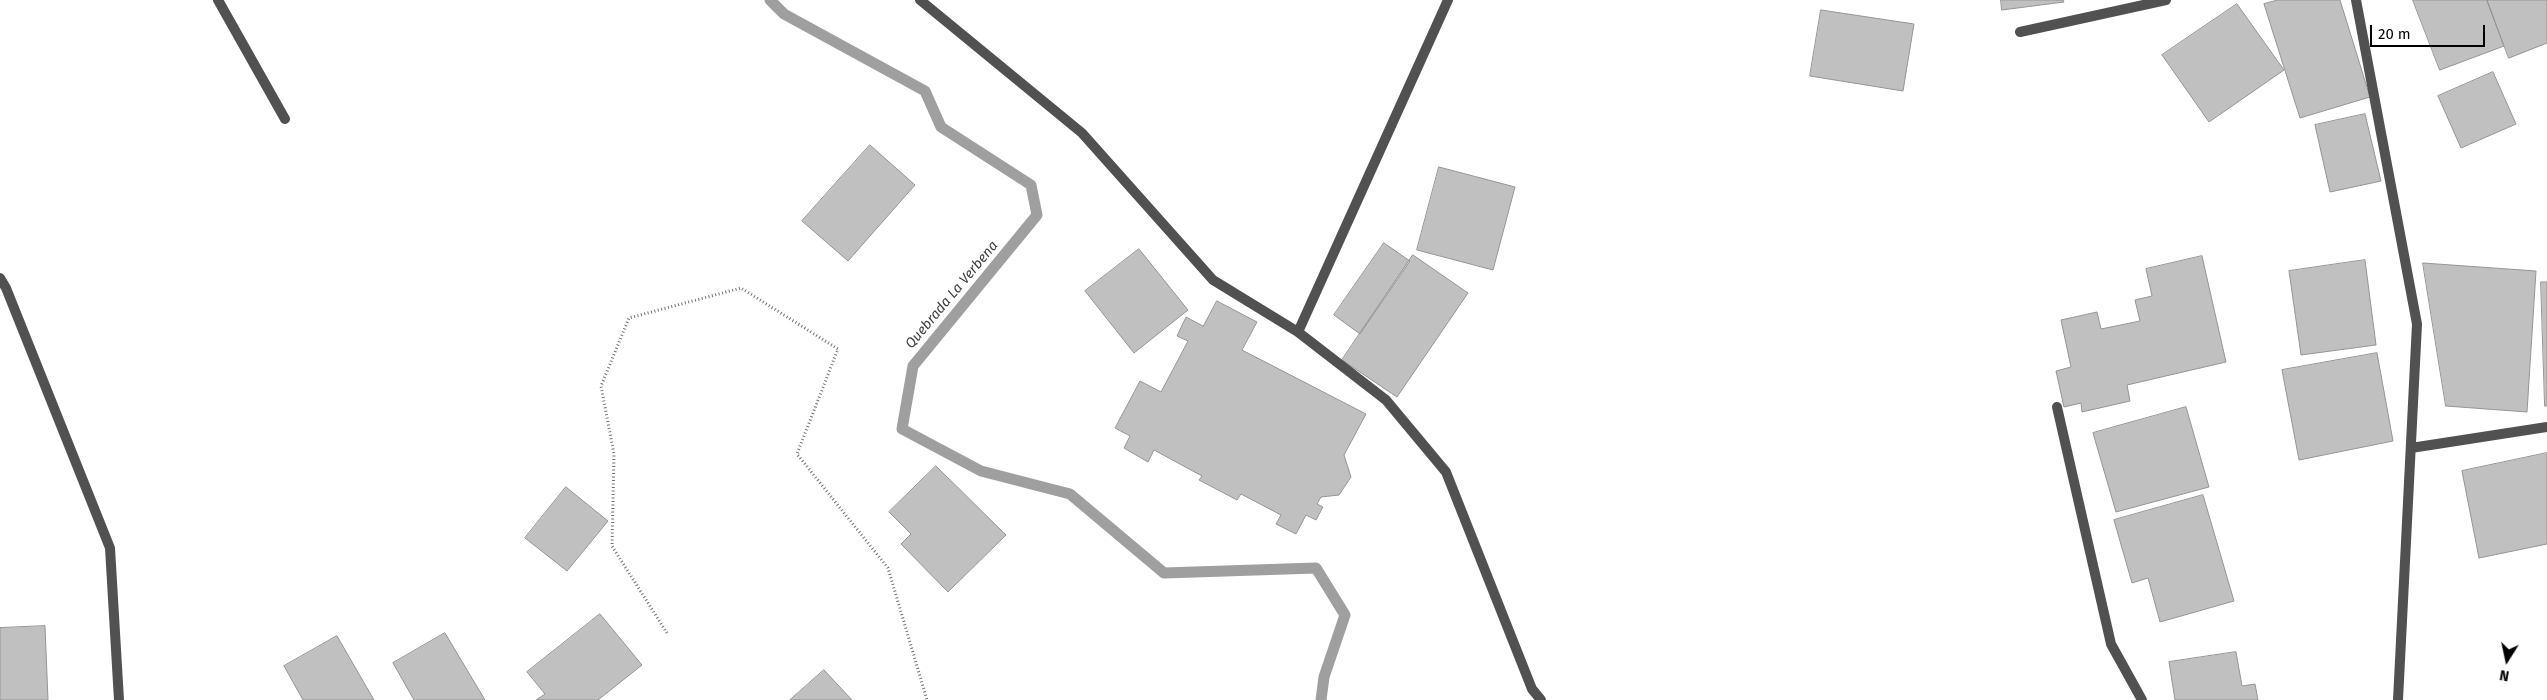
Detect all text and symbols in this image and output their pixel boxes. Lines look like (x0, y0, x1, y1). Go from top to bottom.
scale bar (2372, 15, 2487, 47)
text: 20 m (2378, 25, 2411, 43)
water label: Quebrada La Verbena (902, 238, 1002, 352)
north arrow (2482, 635, 2532, 685)
text: N (2498, 666, 2510, 684)

